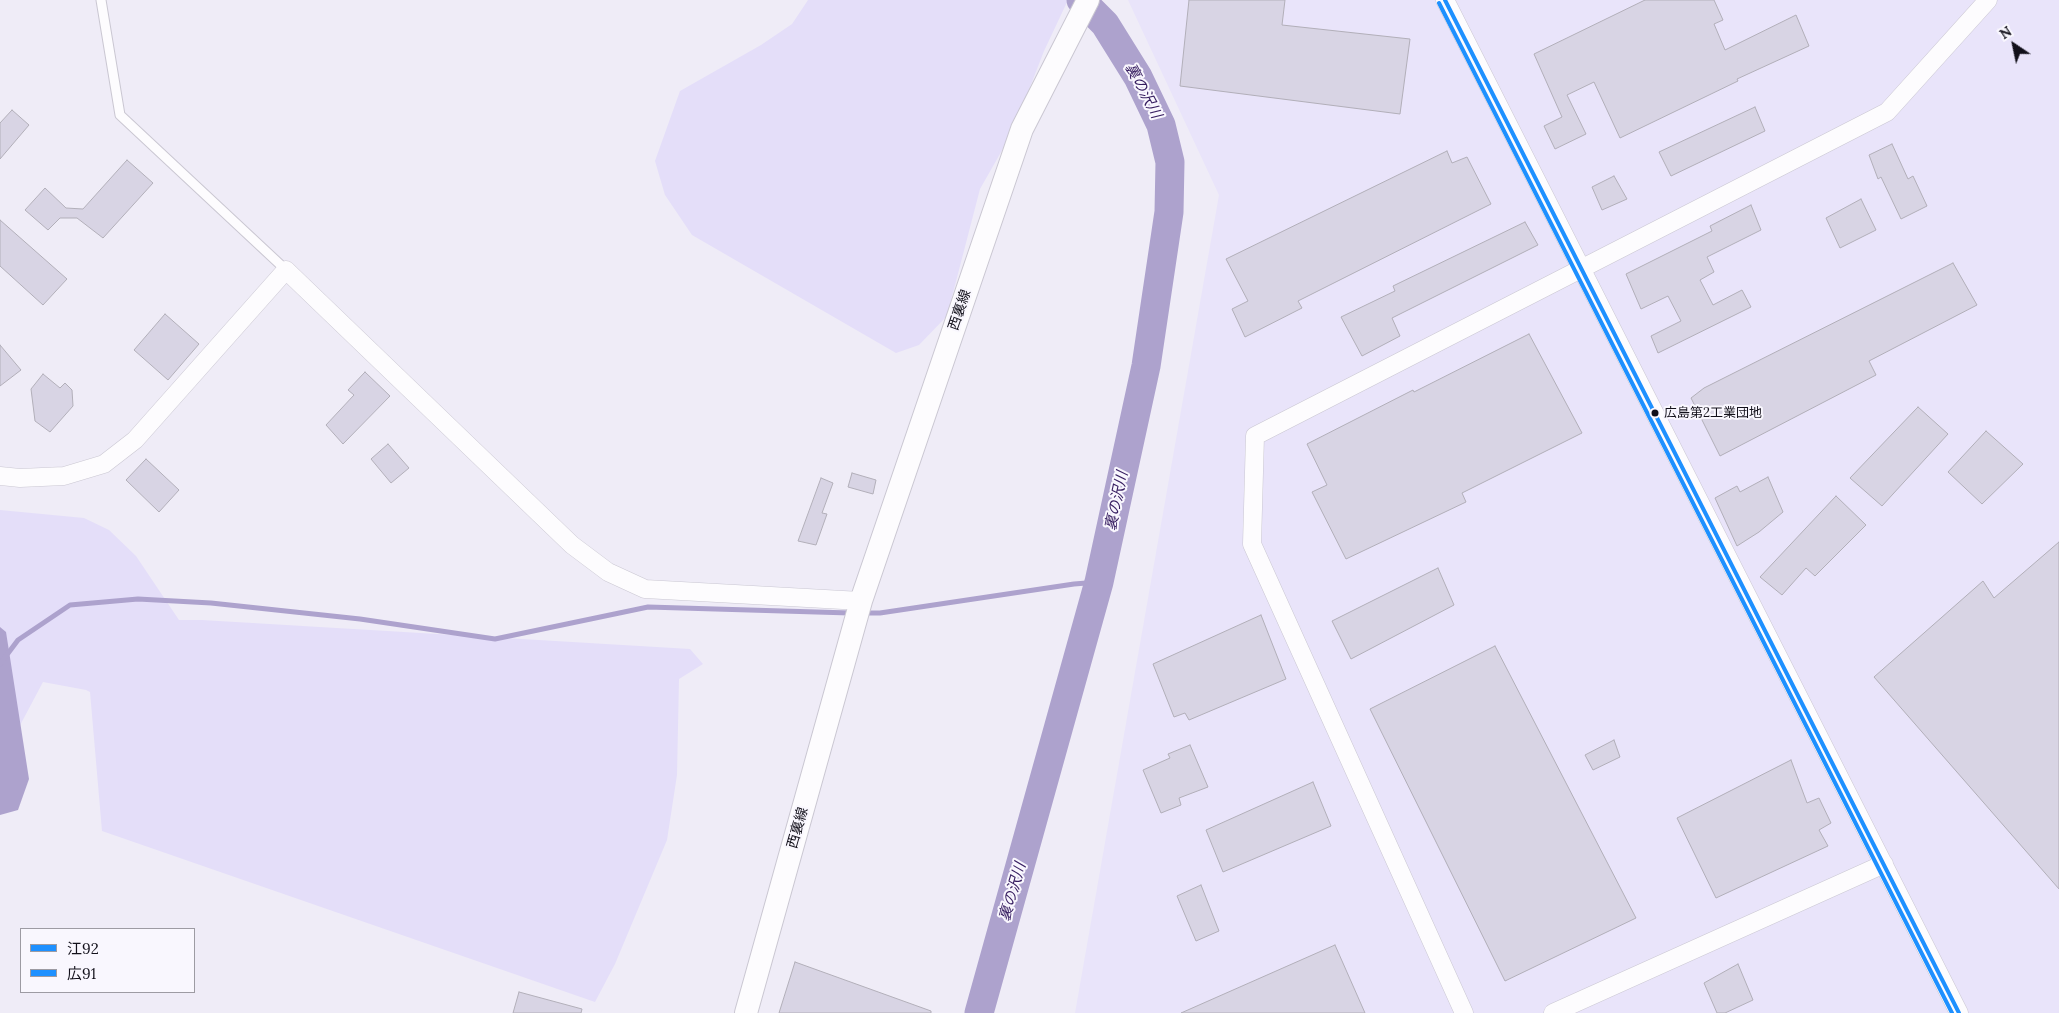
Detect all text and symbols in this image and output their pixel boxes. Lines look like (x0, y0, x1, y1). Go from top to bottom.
north arrow (1989, 20, 2039, 70)
text: N (1996, 22, 2015, 43)
water label: 裏の沢川 (1121, 60, 1165, 122)
street label: 西裏線 (945, 287, 975, 333)
place label: 広島第2工業団地 (1664, 405, 1762, 421)
marker: 広島第2工業団地 (1650, 408, 1660, 418)
water label: 裏の沢川 (1102, 470, 1132, 532)
street label: 西裏線 (784, 805, 812, 851)
water label: 裏の沢川 (996, 861, 1030, 923)
legend (20, 928, 195, 993)
text: 江92 (67, 939, 99, 958)
text: 広91 (67, 964, 96, 983)

